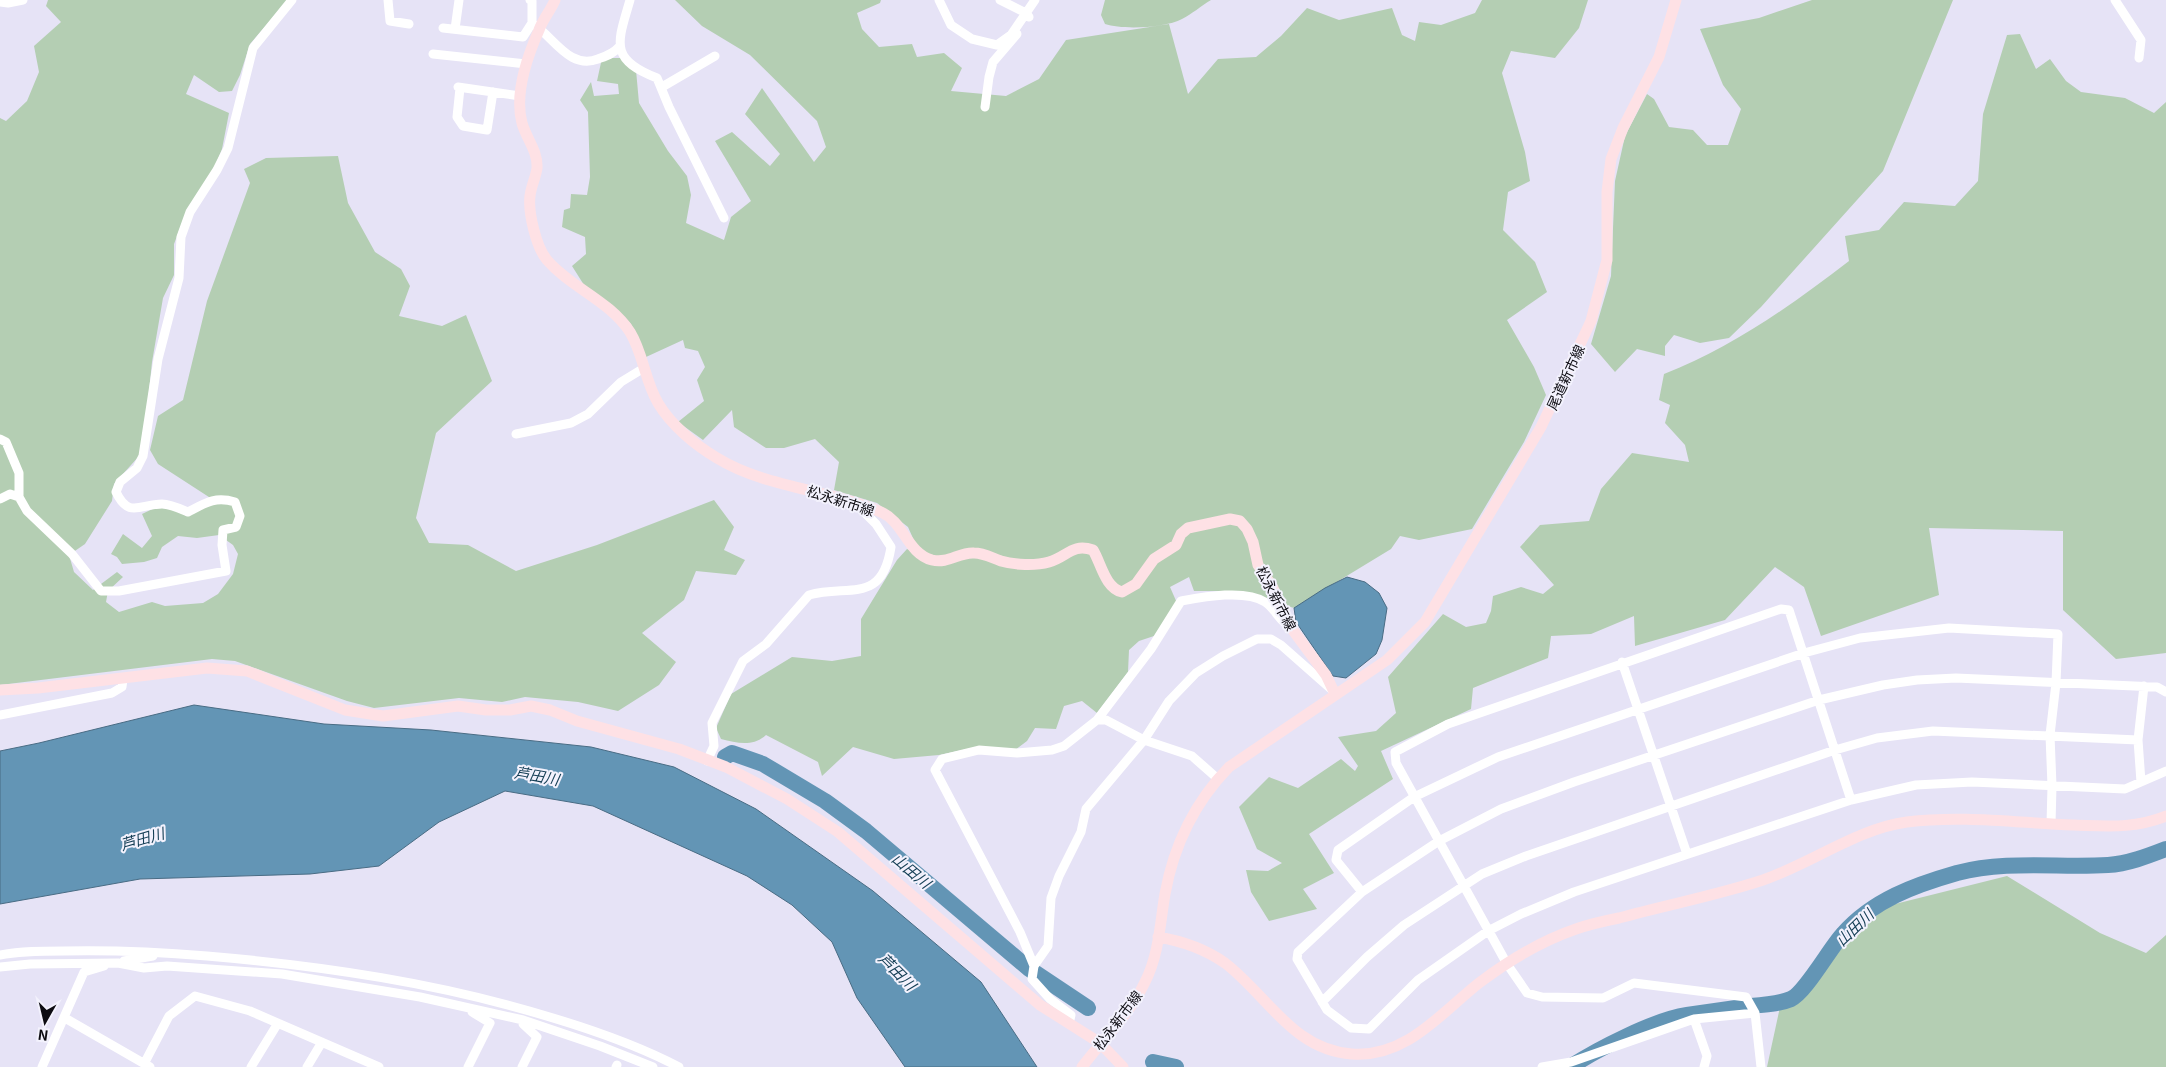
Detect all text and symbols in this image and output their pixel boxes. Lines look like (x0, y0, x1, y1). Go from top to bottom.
street label: 尾道新市線 (1541, 341, 1589, 413)
street label: 松永新市線 (805, 480, 877, 520)
street label: 松永新市線 (1252, 562, 1302, 634)
water label: 芦田川 (513, 761, 563, 790)
water label: 芦田川 (117, 821, 168, 854)
water label: 山田川 (888, 847, 938, 894)
water label: 山田川 (1831, 902, 1879, 950)
water label: 芦田川 (875, 948, 923, 996)
street label: 松永新市線 (1088, 986, 1146, 1054)
north arrow (20, 997, 70, 1047)
text: N (36, 1025, 50, 1046)

